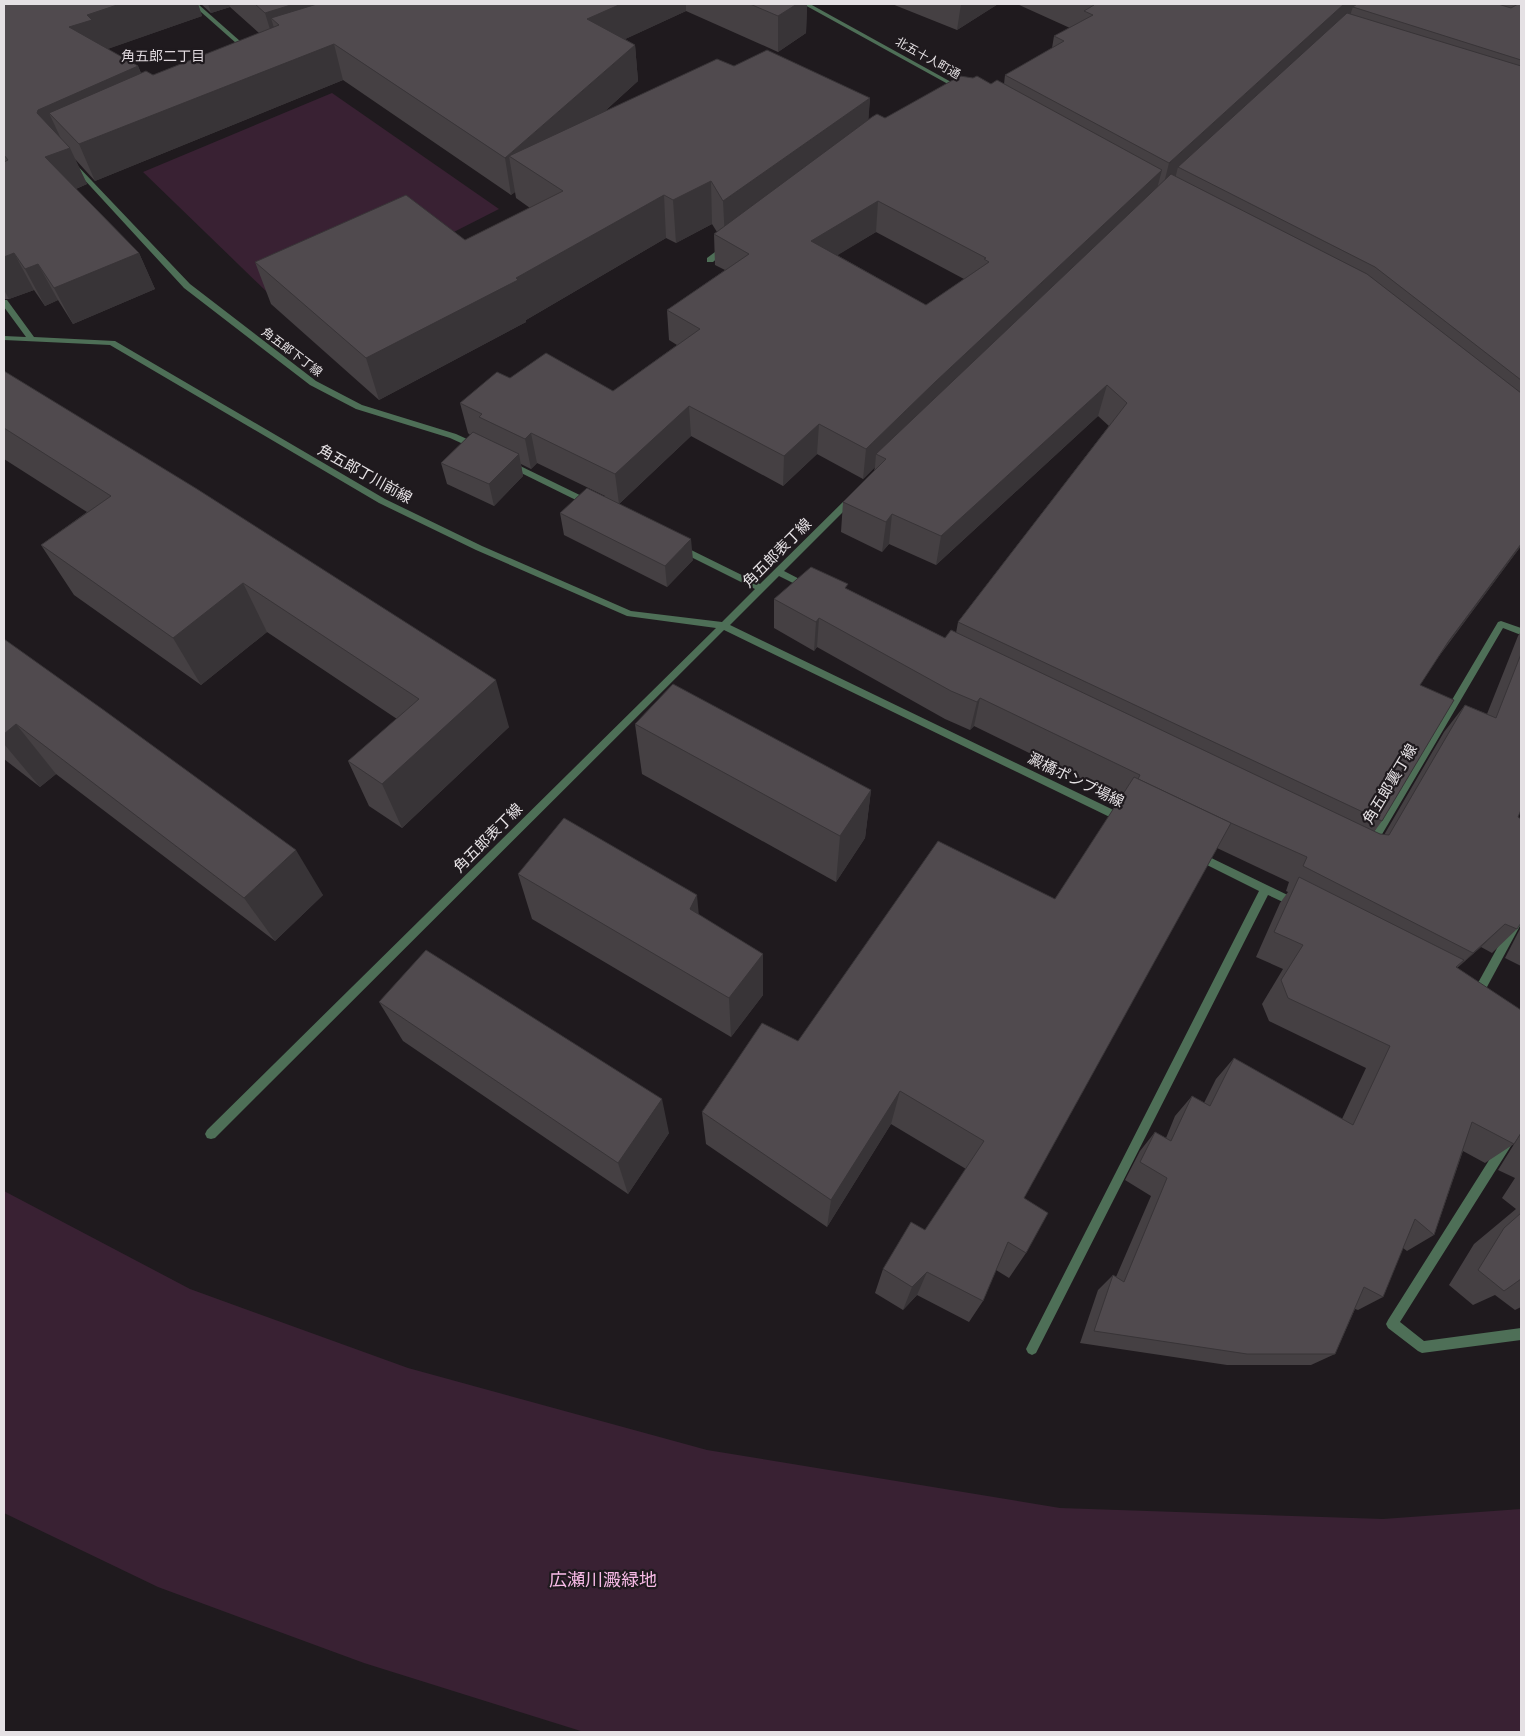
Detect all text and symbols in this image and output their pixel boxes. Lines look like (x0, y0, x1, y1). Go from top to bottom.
street label: 北五十人町通 (893, 34, 963, 82)
district label: 角五郎二丁目 (121, 48, 205, 65)
street label: 角五郎下丁線 (258, 325, 325, 380)
street label: 角五郎丁川前線 (315, 441, 415, 507)
street label: 角五郎表丁線 (739, 515, 815, 591)
street label: 角五郎裏丁線 (1359, 741, 1421, 827)
street label: 澱橋ポンプ場線 (1025, 749, 1127, 811)
street label: 角五郎表丁線 (450, 800, 526, 876)
park label: 広瀬川澱緑地 (549, 1569, 657, 1591)

